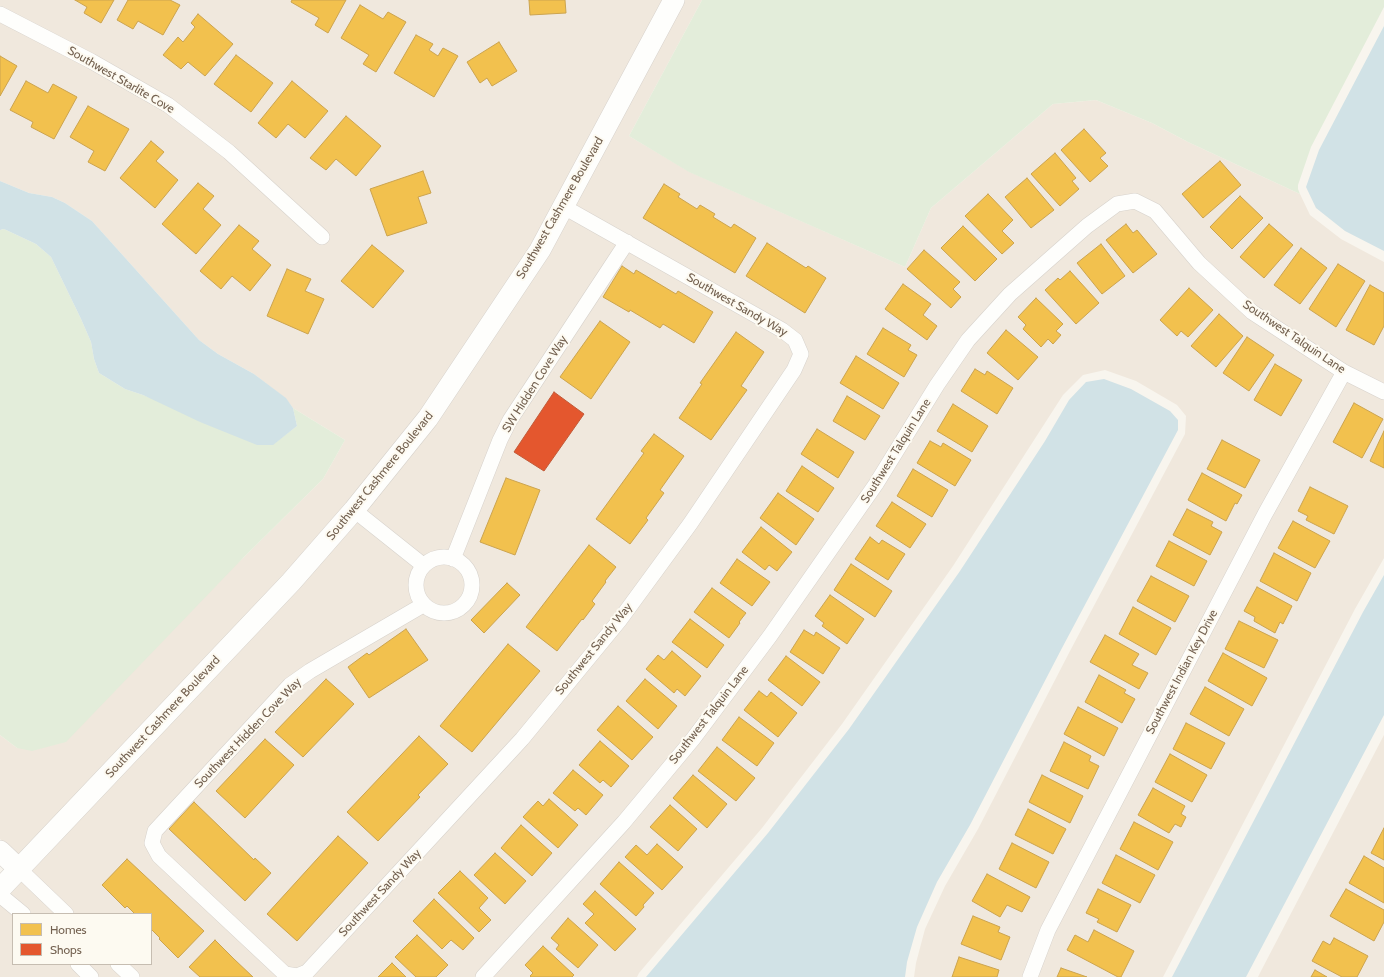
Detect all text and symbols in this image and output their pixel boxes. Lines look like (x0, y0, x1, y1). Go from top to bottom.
street label: Southwest Starlite Cove (65, 43, 177, 117)
street label: Southwest Cashmere Boulevard (513, 135, 607, 281)
street label: Southwest Sandy Way (684, 270, 790, 340)
street label: Southwest Talquin Lane (1240, 297, 1348, 377)
street label: SW Hidden Cove Way (499, 333, 571, 435)
street label: Southwest Talquin Lane (858, 396, 934, 506)
street label: Southwest Cashmere Boulevard (324, 409, 436, 543)
street label: Southwest Sandy Way (552, 600, 636, 698)
street label: Southwest Indian Key Drive (1143, 607, 1221, 737)
street label: Southwest Cashmere Boulevard (103, 653, 223, 781)
street label: Southwest Talquin Lane (666, 663, 752, 767)
street label: Southwest Hidden Cove Way (192, 675, 304, 791)
street label: Southwest Sandy Way (336, 846, 424, 940)
legend (12, 913, 152, 965)
text: Homes (50, 922, 87, 937)
text: Shops (50, 942, 82, 957)

